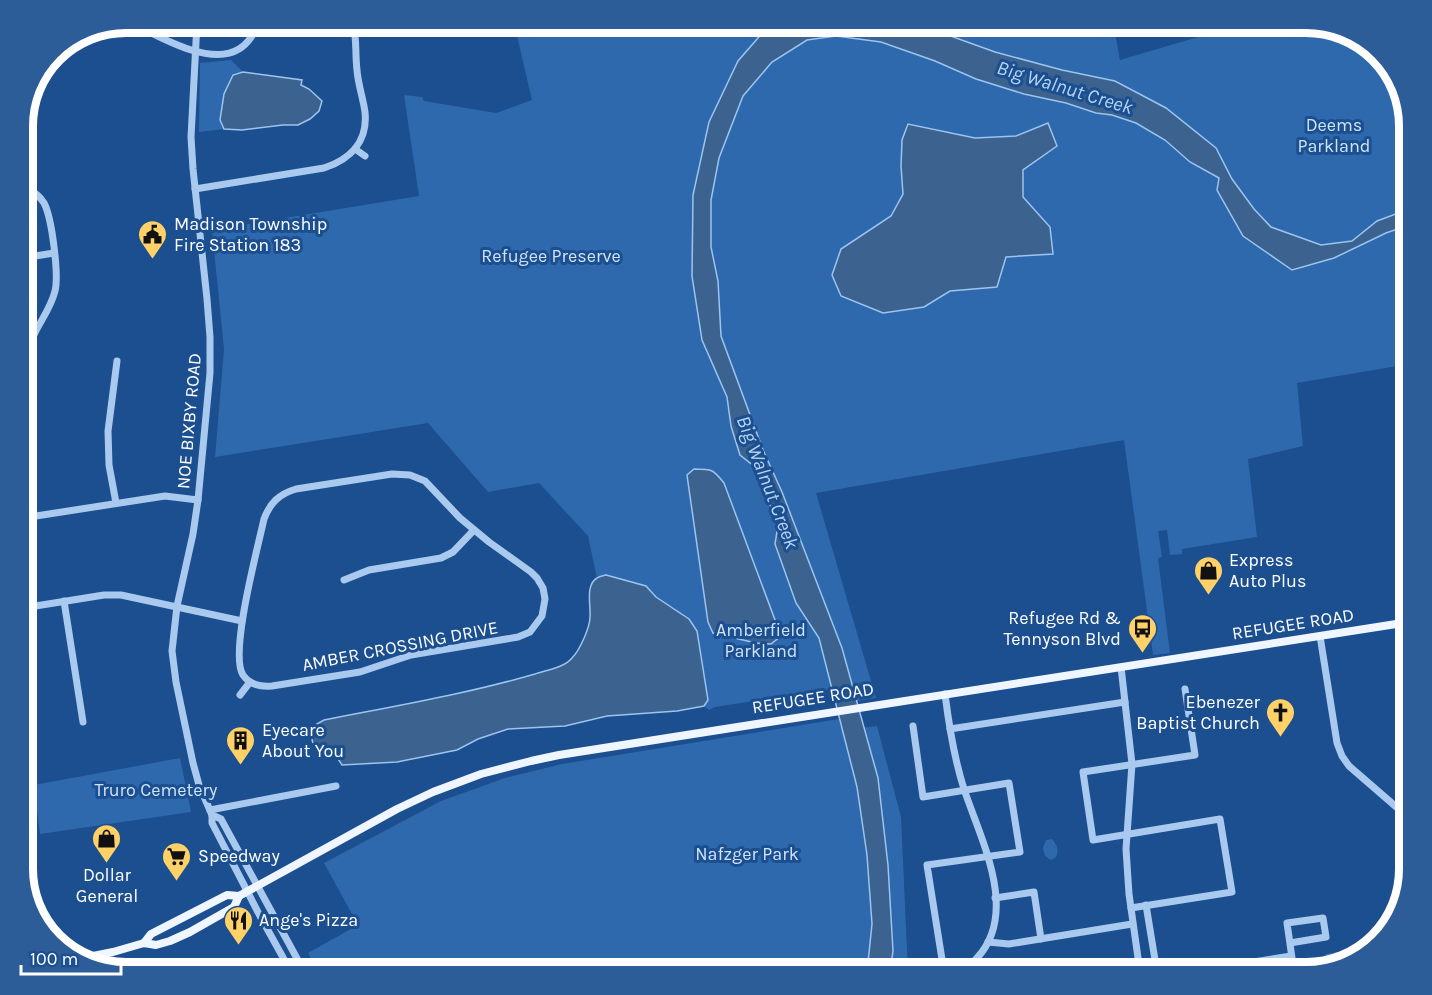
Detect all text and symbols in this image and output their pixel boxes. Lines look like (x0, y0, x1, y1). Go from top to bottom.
water label: Big Walnut Creek (994, 56, 1136, 119)
park label: Deems Parkland (1298, 114, 1371, 157)
place label: Madison Township Fire Station 183 (174, 213, 327, 256)
public building icon: Madison Township Fire Station 183 (137, 218, 169, 260)
park label: Refugee Preserve (481, 245, 621, 267)
street label: NOE BIXBY ROAD (172, 352, 206, 490)
water label: Big Walnut Creek (732, 412, 804, 553)
place label: Express Auto Plus (1229, 549, 1306, 592)
shop icon: Express Auto Plus (1192, 554, 1224, 596)
street label: REFUGEE ROAD (1230, 603, 1356, 645)
place label: Refugee Rd & Tennyson Blvd (1004, 607, 1121, 650)
bus stop icon: Refugee Rd & Tennyson Blvd (1126, 612, 1158, 654)
street label: AMBER CROSSING DRIVE (300, 616, 500, 676)
park label: Amberfield Parkland (716, 619, 806, 662)
street label: REFUGEE ROAD (750, 677, 876, 719)
place label: Ebenezer Baptist Church (1136, 691, 1260, 734)
church icon: Ebenezer Baptist Church (1265, 696, 1297, 738)
place label: Eyecare About You (262, 719, 344, 762)
building icon: Eyecare About You (225, 724, 257, 766)
park label: Truro Cemetery (95, 779, 218, 801)
shop icon: Dollar General (91, 822, 123, 864)
supermarket icon: Speedway (161, 840, 193, 882)
park label: Nafzger Park (695, 843, 799, 865)
place label: Speedway (198, 845, 281, 867)
place label: Dollar General (76, 864, 138, 907)
restaurant icon: Ange's Pizza (222, 904, 254, 946)
place label: Ange's Pizza (259, 909, 358, 931)
scale bar (21, 938, 122, 976)
text: 100 m (30, 948, 78, 970)

